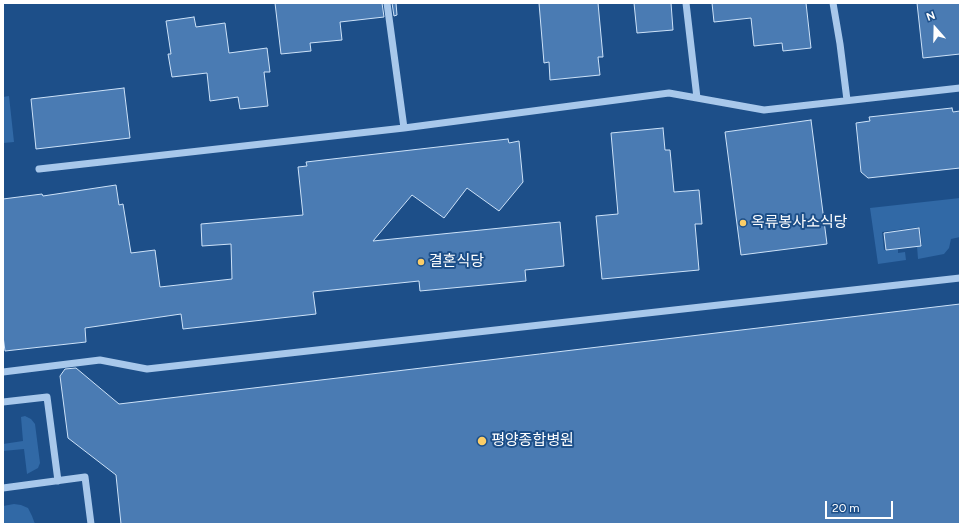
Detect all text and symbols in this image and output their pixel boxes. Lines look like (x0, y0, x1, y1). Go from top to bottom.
north arrow (915, 8, 955, 48)
text: N (924, 9, 937, 24)
place label: 옥류봉사소식당 (751, 214, 848, 232)
marker: 옥류봉사소식당 (738, 218, 748, 228)
place label: 결혼식당 (429, 253, 484, 271)
marker: 결혼식당 (416, 257, 426, 267)
place label: 평양종합병원 (491, 432, 574, 450)
marker: 평양종합병원 (476, 435, 488, 447)
scale bar (827, 493, 895, 519)
text: 20 m (832, 501, 860, 515)

